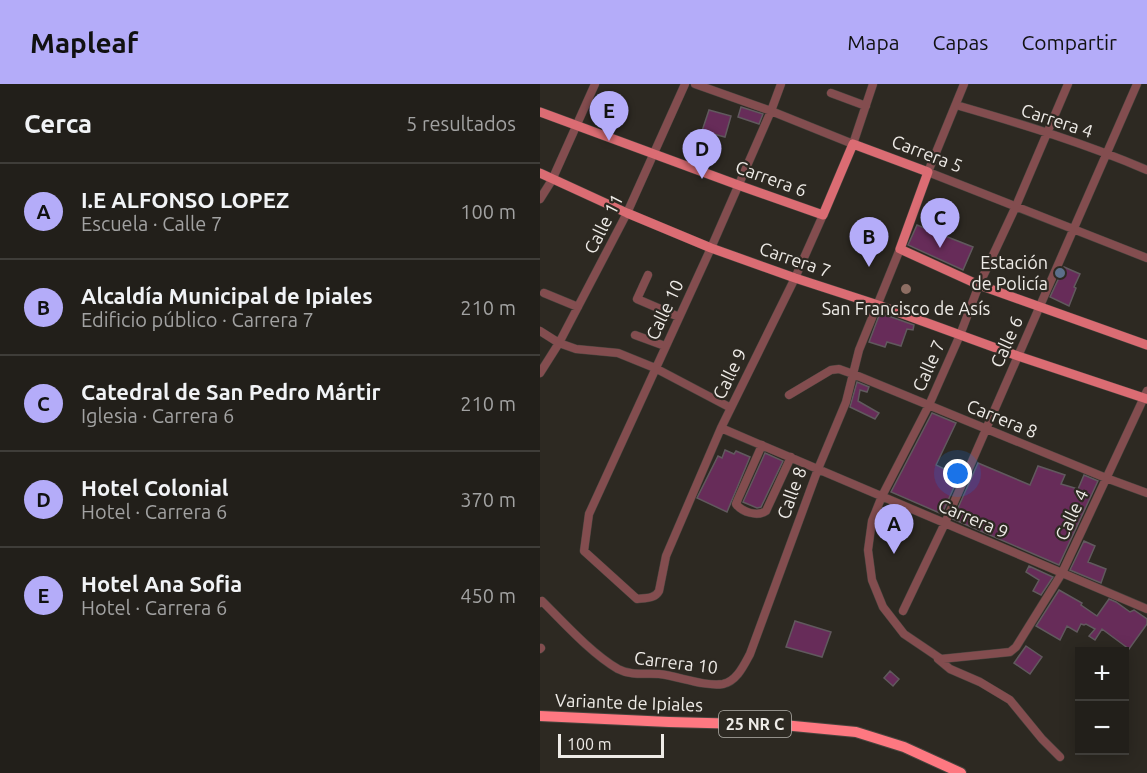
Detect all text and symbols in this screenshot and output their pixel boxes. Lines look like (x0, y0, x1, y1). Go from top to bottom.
text: Mapleaf (30, 27, 138, 58)
text: Mapa (847, 30, 899, 54)
text: Capas (932, 30, 988, 54)
text: Compartir (1021, 30, 1117, 54)
pin: E (590, 92, 628, 141)
street label: Carrera 4 (1019, 99, 1096, 141)
text: Cerca (24, 109, 92, 138)
text: 5 resultados (406, 112, 516, 135)
pin: D (682, 130, 722, 179)
street label: Carrera 5 (889, 130, 966, 176)
street label: Carrera 6 (733, 156, 810, 200)
text: I.E ALFONSO LOPEZ (81, 187, 289, 212)
street label: Calle 11 (580, 190, 627, 257)
pin: C (920, 198, 960, 248)
text: A (36, 200, 51, 223)
text: 100 m (460, 200, 516, 223)
text: Escuela · Calle 7 (81, 212, 222, 235)
pin: B (850, 218, 888, 267)
street label: Carrera 7 (757, 238, 834, 281)
place label: Estación de Policía (971, 252, 1048, 293)
marker: Estación de Policía (1053, 266, 1067, 280)
street label: Calle 10 (641, 276, 687, 343)
marker: San Francisco de Asís (899, 282, 913, 296)
text: Alcaldía Municipal de Ipiales (81, 283, 373, 308)
text: B (37, 296, 50, 319)
text: 210 m (460, 296, 516, 319)
place label: San Francisco de Asís (822, 298, 991, 318)
text: Edificio público · Carrera 7 (81, 308, 314, 331)
street label: Calle 6 (986, 313, 1026, 370)
street label: Calle 7 (908, 337, 948, 394)
street label: Calle 9 (708, 345, 750, 402)
text: Catedral de San Pedro Mártir (81, 379, 381, 404)
text: C (37, 392, 50, 415)
text: 210 m (460, 392, 516, 415)
street label: Carrera 8 (964, 395, 1041, 441)
text: Iglesia · Carrera 6 (81, 404, 234, 427)
your location (943, 459, 972, 488)
street label: Calle 8 (772, 464, 810, 521)
text: Hotel Colonial (81, 475, 229, 500)
street label: Calle 4 (1051, 486, 1092, 543)
text: D (36, 488, 51, 511)
text: 370 m (460, 488, 516, 511)
street label: Carrera 9 (935, 494, 1011, 542)
text: Hotel · Carrera 6 (81, 500, 227, 523)
pin: A (874, 504, 914, 554)
text: Hotel Ana Sofia (81, 571, 242, 596)
text: E (38, 584, 49, 607)
text: 450 m (460, 584, 516, 607)
text: Hotel · Carrera 6 (81, 596, 227, 619)
street label: Carrera 10 (633, 647, 719, 677)
map controls (1075, 647, 1129, 755)
button: + (1075, 647, 1129, 701)
street label: Variante de Ipiales (555, 689, 704, 715)
button: − (1075, 701, 1129, 755)
road number: 25 NR C (719, 711, 791, 737)
scale bar (558, 731, 664, 758)
text: 100 m (567, 735, 612, 753)

